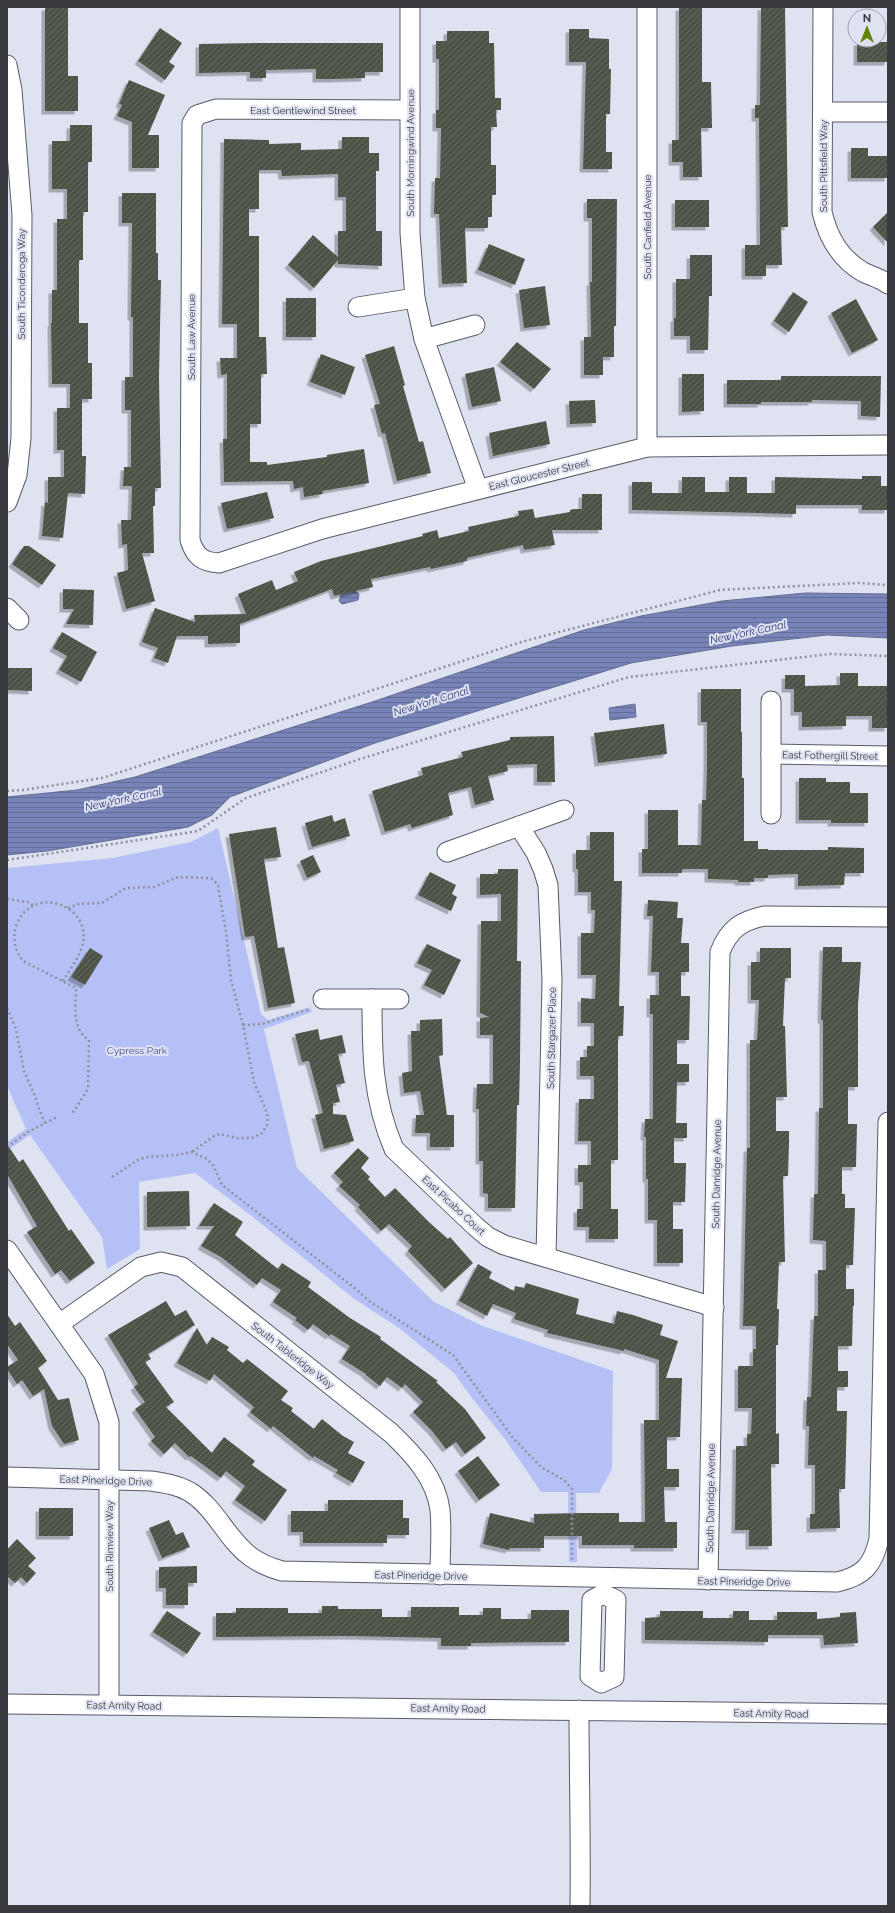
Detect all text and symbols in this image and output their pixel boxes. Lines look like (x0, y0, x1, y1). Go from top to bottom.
north arrow (847, 8, 887, 48)
text: N (863, 12, 871, 25)
street label: South Morningwind Avenue (405, 89, 416, 217)
street label: East Gentlewind Street (250, 105, 356, 116)
street label: South Pittsfield Way (818, 119, 829, 212)
street label: South Canfield Avenue (642, 174, 653, 279)
street label: South Ticonderoga Way (16, 228, 27, 339)
street label: South Law Avenue (186, 294, 197, 380)
street label: East Gloucester Street (488, 457, 591, 492)
water label: New York Canal (709, 618, 788, 647)
water label: New York Canal (392, 684, 470, 719)
street label: East Fothergill Street (782, 749, 879, 762)
water label: New York Canal (84, 785, 163, 814)
street label: South Stargazer Place (545, 987, 558, 1089)
park label: Cypress Park (107, 1045, 168, 1056)
street label: South Danridge Avenue (710, 1119, 723, 1229)
street label: East Picabo Court (420, 1173, 488, 1238)
street label: South Tableridge Way (249, 1320, 337, 1391)
street label: South Danridge Avenue (704, 1443, 717, 1553)
street label: East Pineridge Drive (59, 1473, 153, 1488)
street label: South Rimview Way (104, 1500, 115, 1592)
street label: East Pineridge Drive (375, 1569, 468, 1582)
street label: East Pineridge Drive (698, 1575, 791, 1588)
street label: East Amity Road (86, 1699, 162, 1712)
street label: East Amity Road (410, 1702, 486, 1715)
street label: East Amity Road (733, 1707, 809, 1720)

